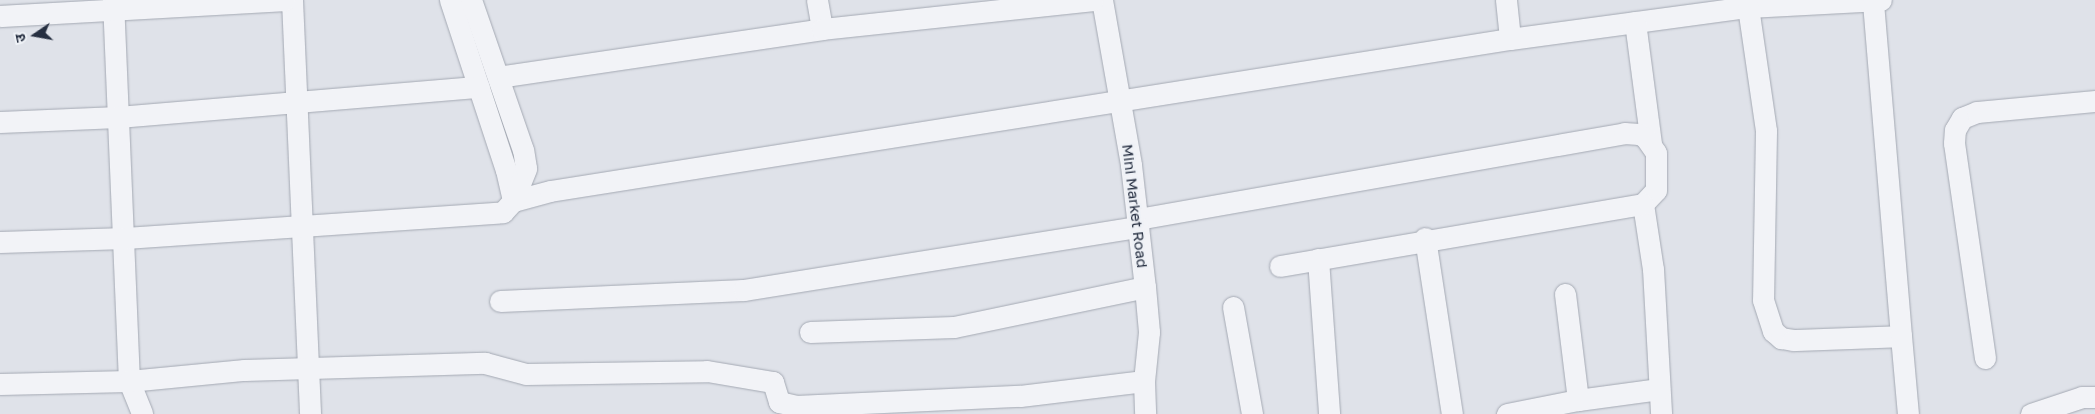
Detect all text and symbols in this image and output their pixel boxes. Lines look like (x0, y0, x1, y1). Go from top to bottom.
north arrow (10, 10, 60, 60)
text: उ (11, 32, 29, 44)
street label: Mini Market Road (1118, 143, 1152, 269)

